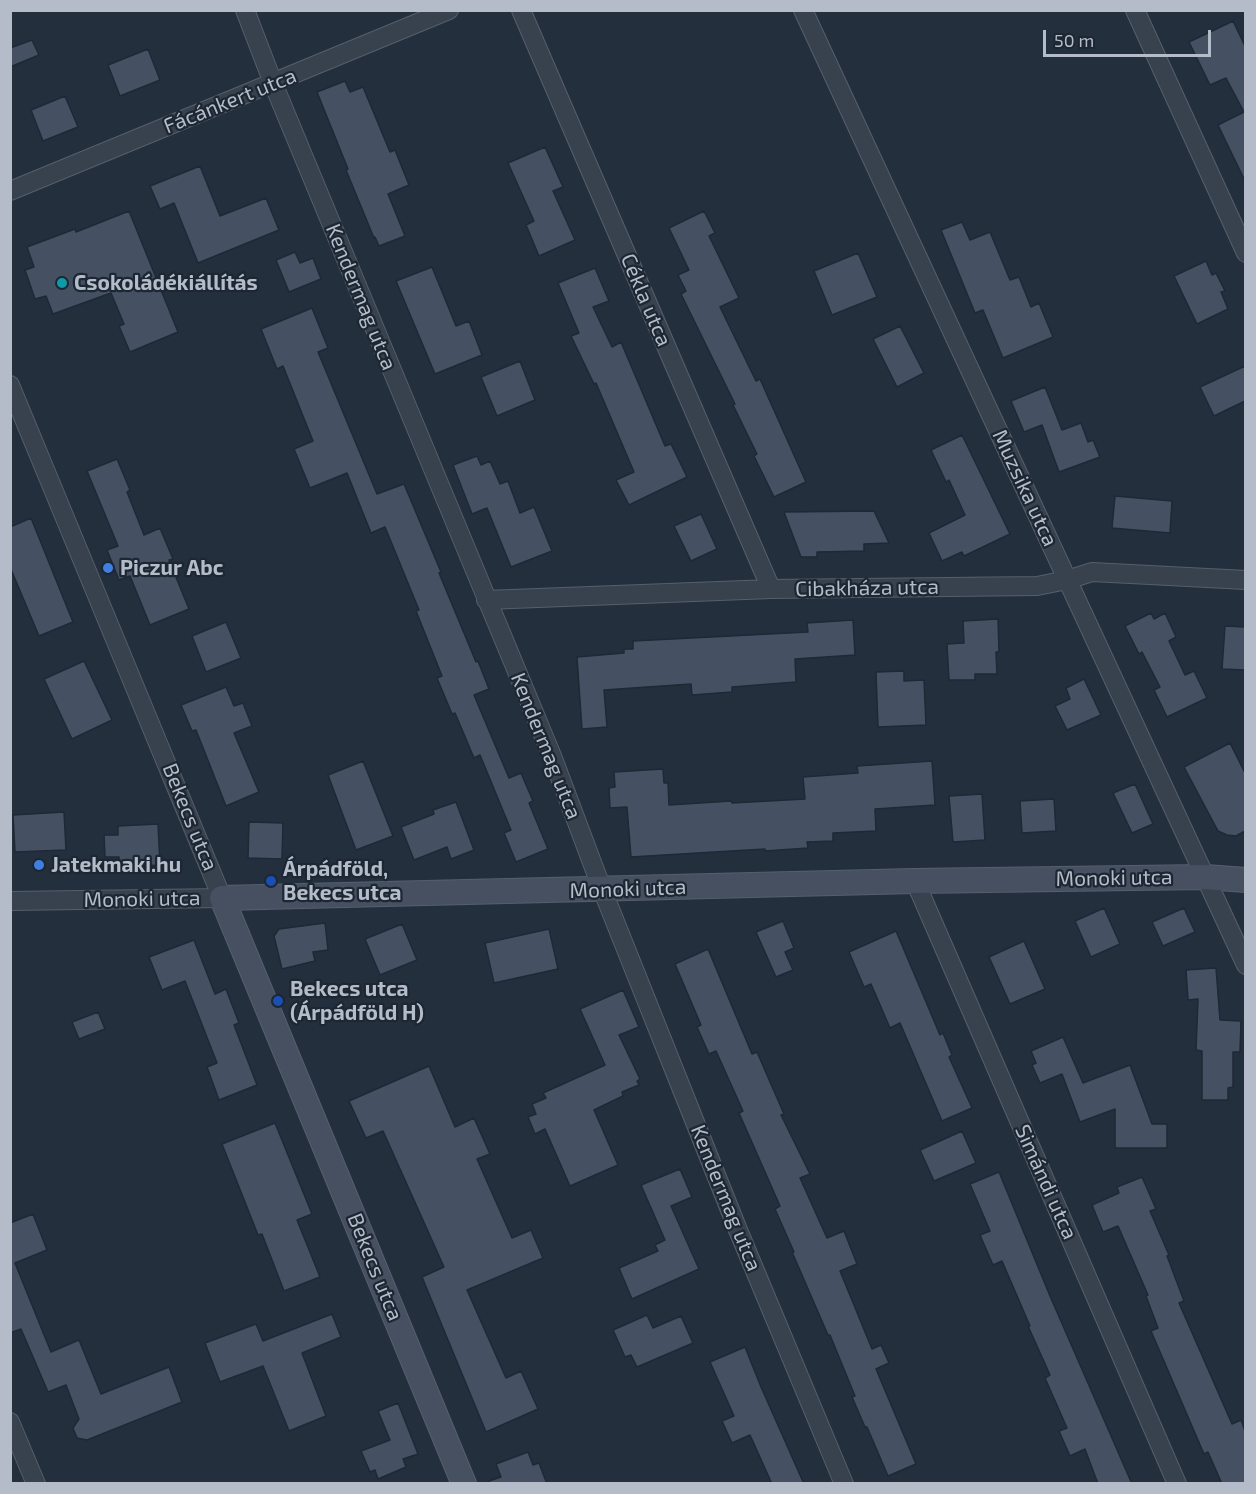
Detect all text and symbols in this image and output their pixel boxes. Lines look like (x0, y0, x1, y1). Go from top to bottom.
scale bar (1046, 18, 1214, 56)
text: 50 m (1054, 29, 1094, 51)
street label: Fácánkert utca (160, 63, 300, 139)
street label: Kendermag utca (320, 220, 402, 374)
street label: Cékla utca (615, 250, 677, 350)
place label: Csokoládékiállítás (74, 270, 258, 296)
marker: Csokoládékiállítás (55, 276, 69, 290)
street label: Muzsika utca (987, 426, 1063, 550)
place label: Piczur Abc (120, 555, 223, 581)
marker: Piczur Abc (101, 561, 115, 575)
street label: Cibakháza utca (795, 574, 939, 602)
street label: Kendermag utca (505, 669, 587, 823)
street label: Bekecs utca (157, 760, 223, 874)
place label: Jatekmaki.hu (51, 852, 181, 878)
place label: Árpádföld, Bekecs utca (283, 856, 402, 906)
marker: Jatekmaki.hu (32, 858, 46, 872)
street label: Monoki utca (1055, 864, 1173, 892)
marker: Árpádföld, Bekecs utca (264, 874, 278, 888)
street label: Monoki utca (569, 874, 687, 904)
street label: Monoki utca (83, 885, 201, 913)
place label: Bekecs utca (Árpádföld H) (290, 976, 424, 1026)
marker: Bekecs utca (Árpádföld H) (271, 994, 285, 1008)
street label: Kendermag utca (685, 1121, 767, 1275)
street label: Simándi utca (1010, 1121, 1082, 1243)
street label: Bekecs utca (342, 1210, 408, 1324)

